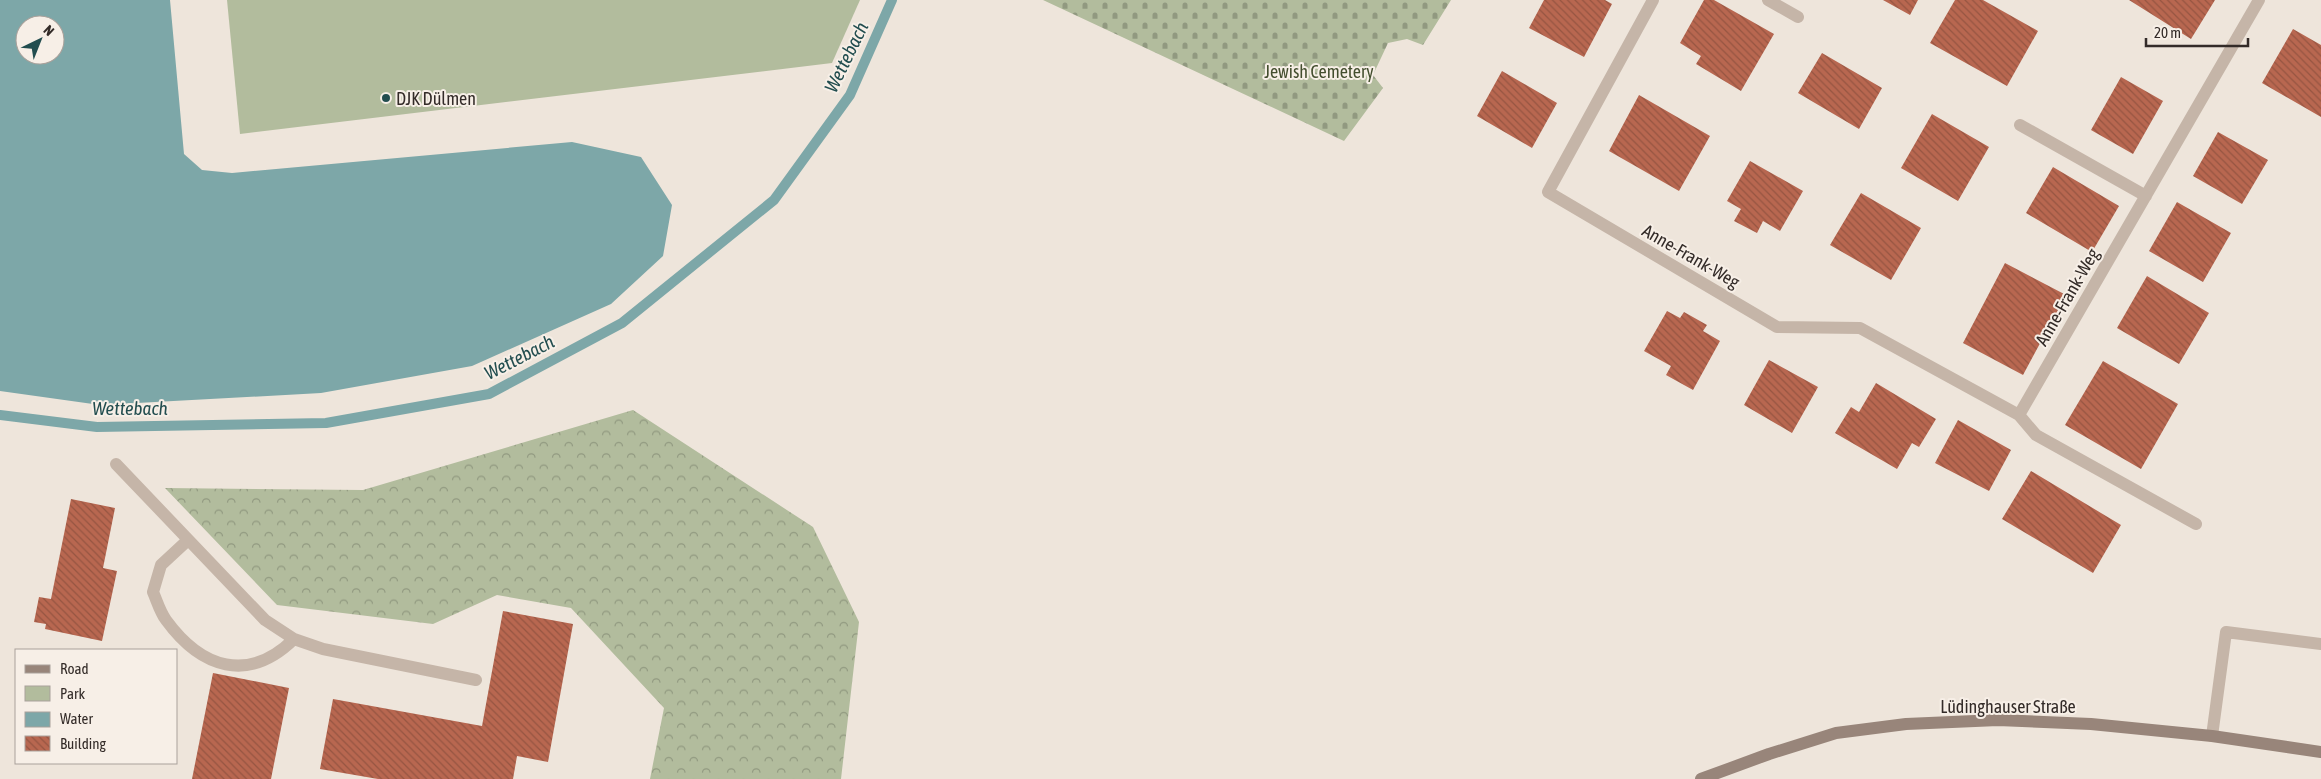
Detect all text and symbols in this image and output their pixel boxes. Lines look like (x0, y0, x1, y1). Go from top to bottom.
north arrow (15, 15, 65, 65)
scale bar (2146, 15, 2248, 47)
water label: Wettebach (820, 18, 872, 96)
text: N (40, 22, 57, 39)
text: 20 m (2154, 24, 2181, 41)
park label: Jewish Cemetery (1264, 61, 1374, 82)
place label: DJK Dülmen (396, 88, 476, 109)
marker: DJK Dülmen (380, 92, 392, 104)
street label: Anne-Frank-Weg (1639, 220, 1744, 292)
street label: Anne-Frank-Weg (2031, 244, 2103, 349)
water label: Wettebach (480, 330, 558, 384)
water label: Wettebach (92, 397, 168, 419)
legend (15, 649, 178, 764)
text: Road (60, 660, 89, 677)
text: Park (60, 685, 85, 702)
street label: Lüdinghauser Straße (1940, 696, 2076, 717)
text: Water (60, 710, 93, 727)
text: Building (60, 735, 106, 752)

